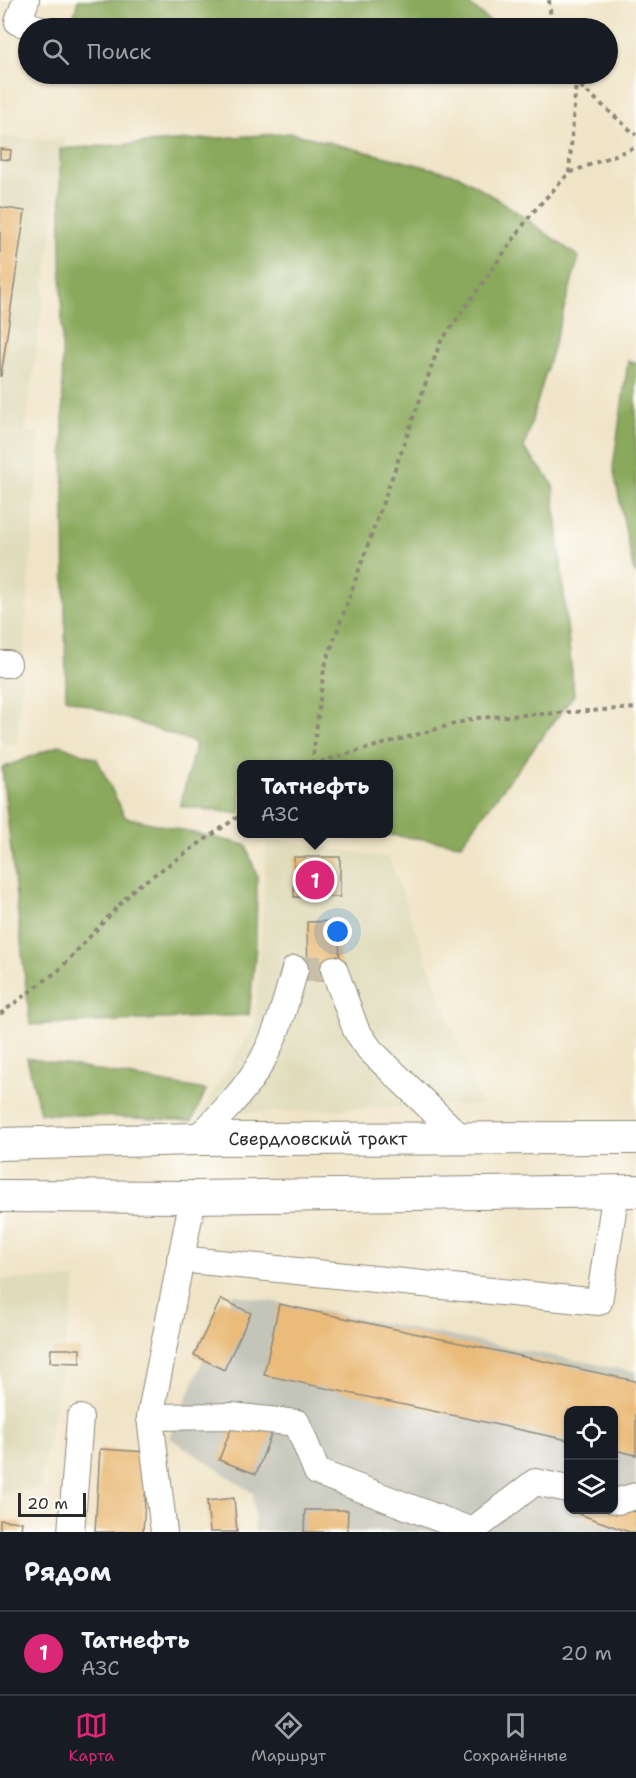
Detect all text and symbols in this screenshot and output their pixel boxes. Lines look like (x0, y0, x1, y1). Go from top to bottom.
search box (18, 18, 618, 84)
icon: search (39, 35, 72, 68)
text: Поиск (87, 37, 151, 66)
popup (237, 760, 393, 838)
text: Татнефть (261, 772, 369, 801)
text: АЗС (261, 801, 299, 827)
pin: 1 (296, 858, 334, 902)
your location (323, 917, 352, 946)
street label: Свердловский тракт (228, 1127, 408, 1151)
map controls (564, 1406, 618, 1514)
button: locate (564, 1406, 618, 1460)
button: layers (564, 1460, 618, 1514)
scale bar (18, 1490, 86, 1518)
text: 20 m (27, 1493, 68, 1514)
text: Рядом (24, 1554, 111, 1589)
text: Татнефть (81, 1626, 190, 1655)
text: 1 (39, 1640, 48, 1666)
text: 20 m (561, 1640, 612, 1666)
text: АЗС (81, 1655, 119, 1681)
tab: Карта (69, 1709, 114, 1766)
tab: Маршрут (251, 1709, 326, 1766)
tab: Сохранённые (463, 1709, 567, 1766)

